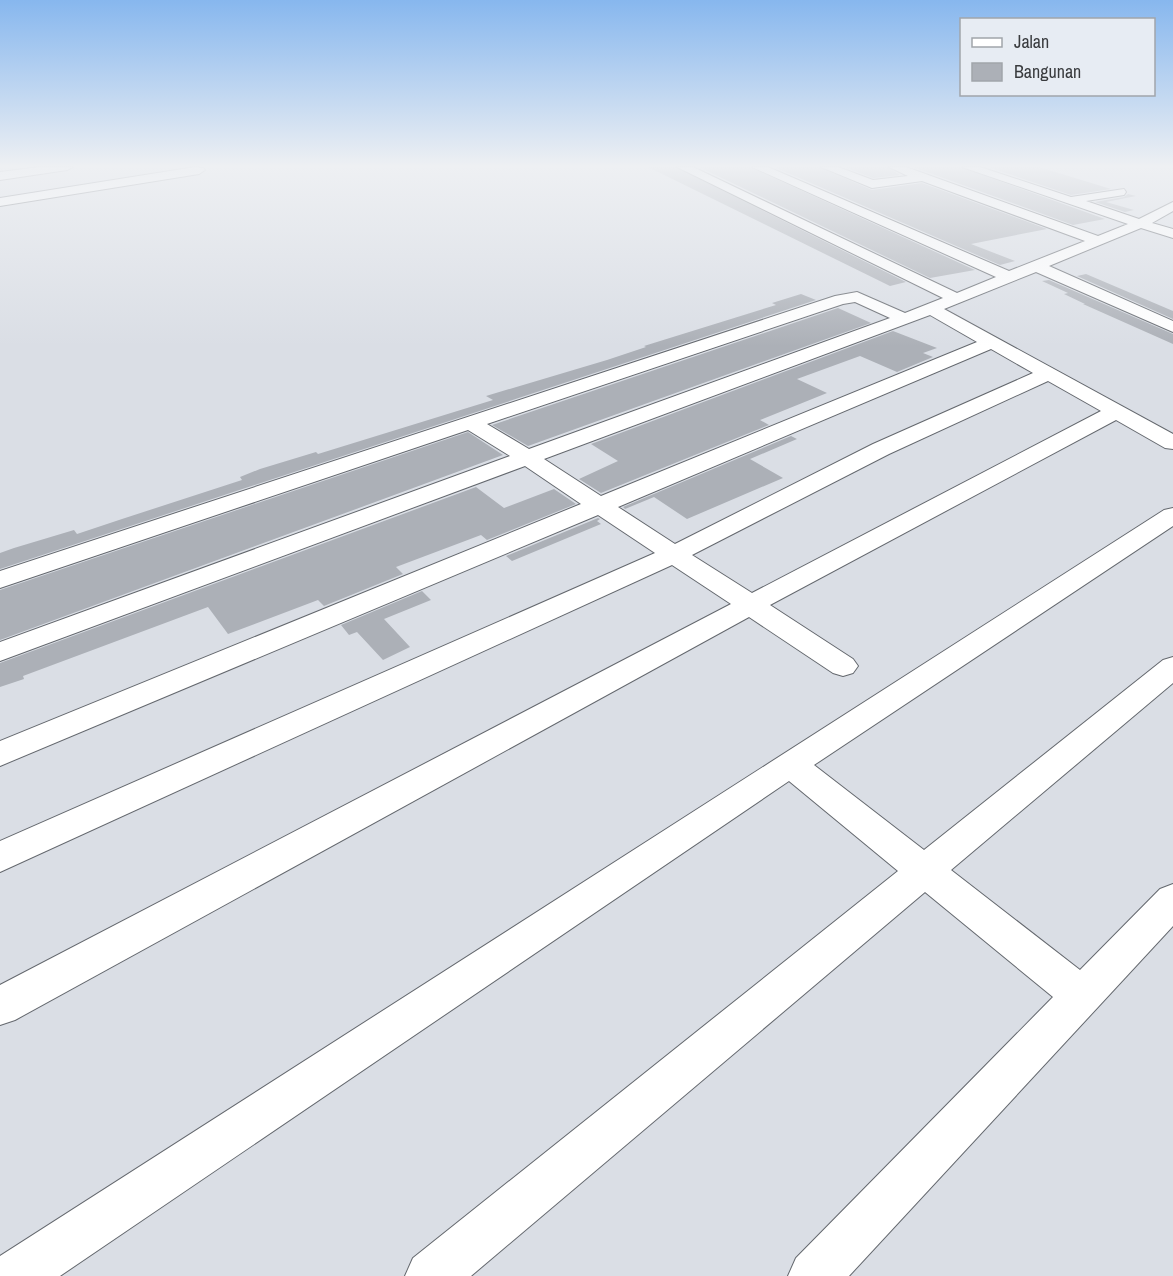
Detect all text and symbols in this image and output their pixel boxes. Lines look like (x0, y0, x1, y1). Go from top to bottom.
legend (960, 18, 1155, 96)
text: Jalan (1014, 29, 1049, 54)
text: Bangunan (1014, 59, 1081, 84)

